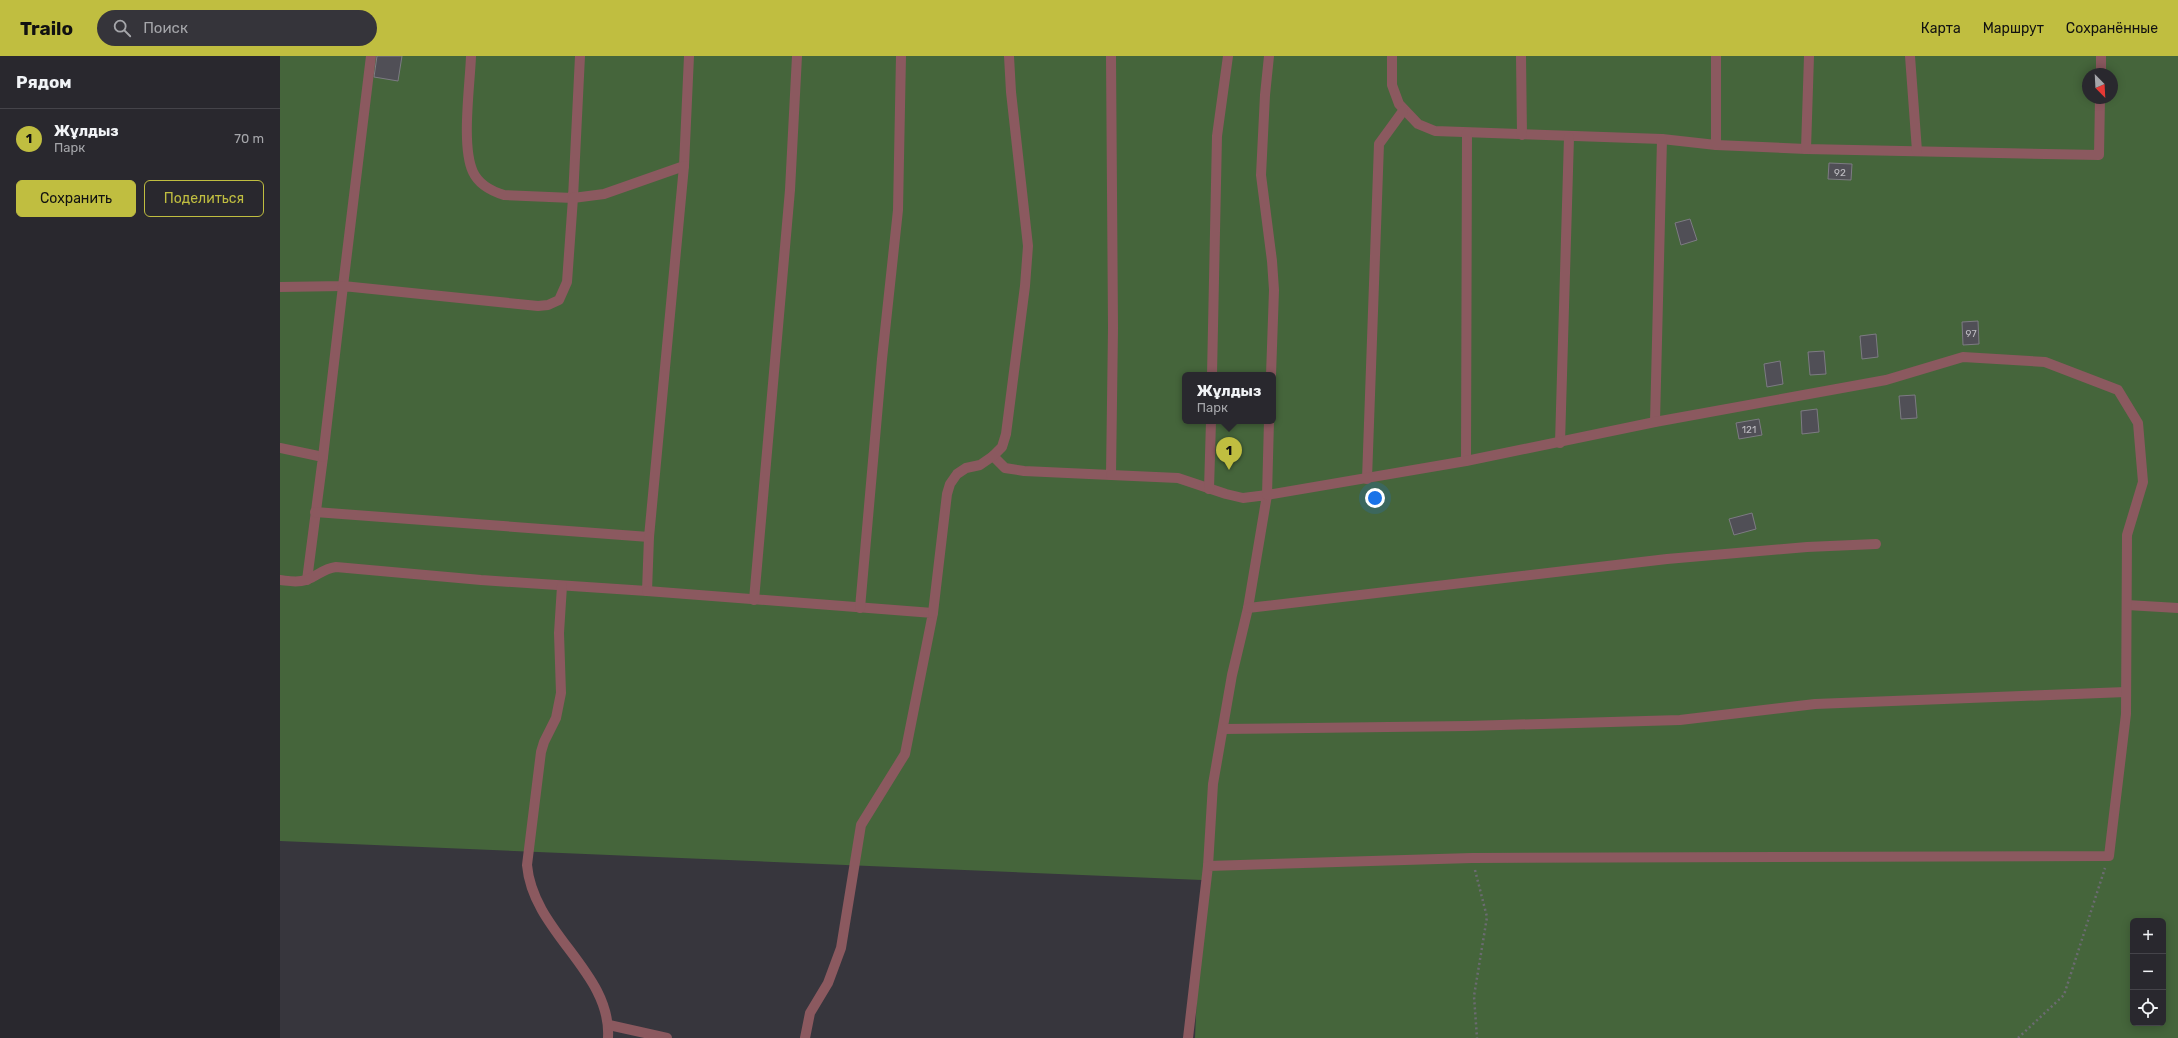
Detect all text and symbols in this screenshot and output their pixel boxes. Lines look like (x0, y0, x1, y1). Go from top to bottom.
search box (97, 10, 377, 46)
text: Trailo (20, 17, 73, 40)
icon: search (111, 17, 133, 39)
text: Поиск (143, 19, 188, 37)
text: Карта (1921, 20, 1961, 37)
text: Маршрут (1983, 20, 2044, 37)
text: Сохранённые (2066, 20, 2158, 37)
north arrow (2082, 68, 2118, 104)
text: Рядом (16, 72, 72, 92)
text: Жұлдыз (54, 122, 119, 140)
text: 1 (26, 131, 32, 146)
text: 70 m (234, 131, 264, 146)
text: Парк (54, 140, 85, 155)
house number: 92 (1834, 167, 1846, 179)
button: Сохранить (16, 180, 136, 217)
button: Поделиться (144, 180, 264, 217)
house number: 97 (1965, 328, 1977, 340)
popup (1182, 372, 1276, 424)
text: Жұлдыз (1197, 382, 1261, 400)
text: Парк (1197, 400, 1228, 415)
house number: 121 (1742, 424, 1756, 436)
pin: 1 (1216, 437, 1242, 470)
your location (1365, 488, 1385, 508)
map controls (2130, 918, 2166, 1026)
button: + (2130, 918, 2166, 954)
button: − (2130, 954, 2166, 990)
button: locate (2130, 990, 2166, 1026)

